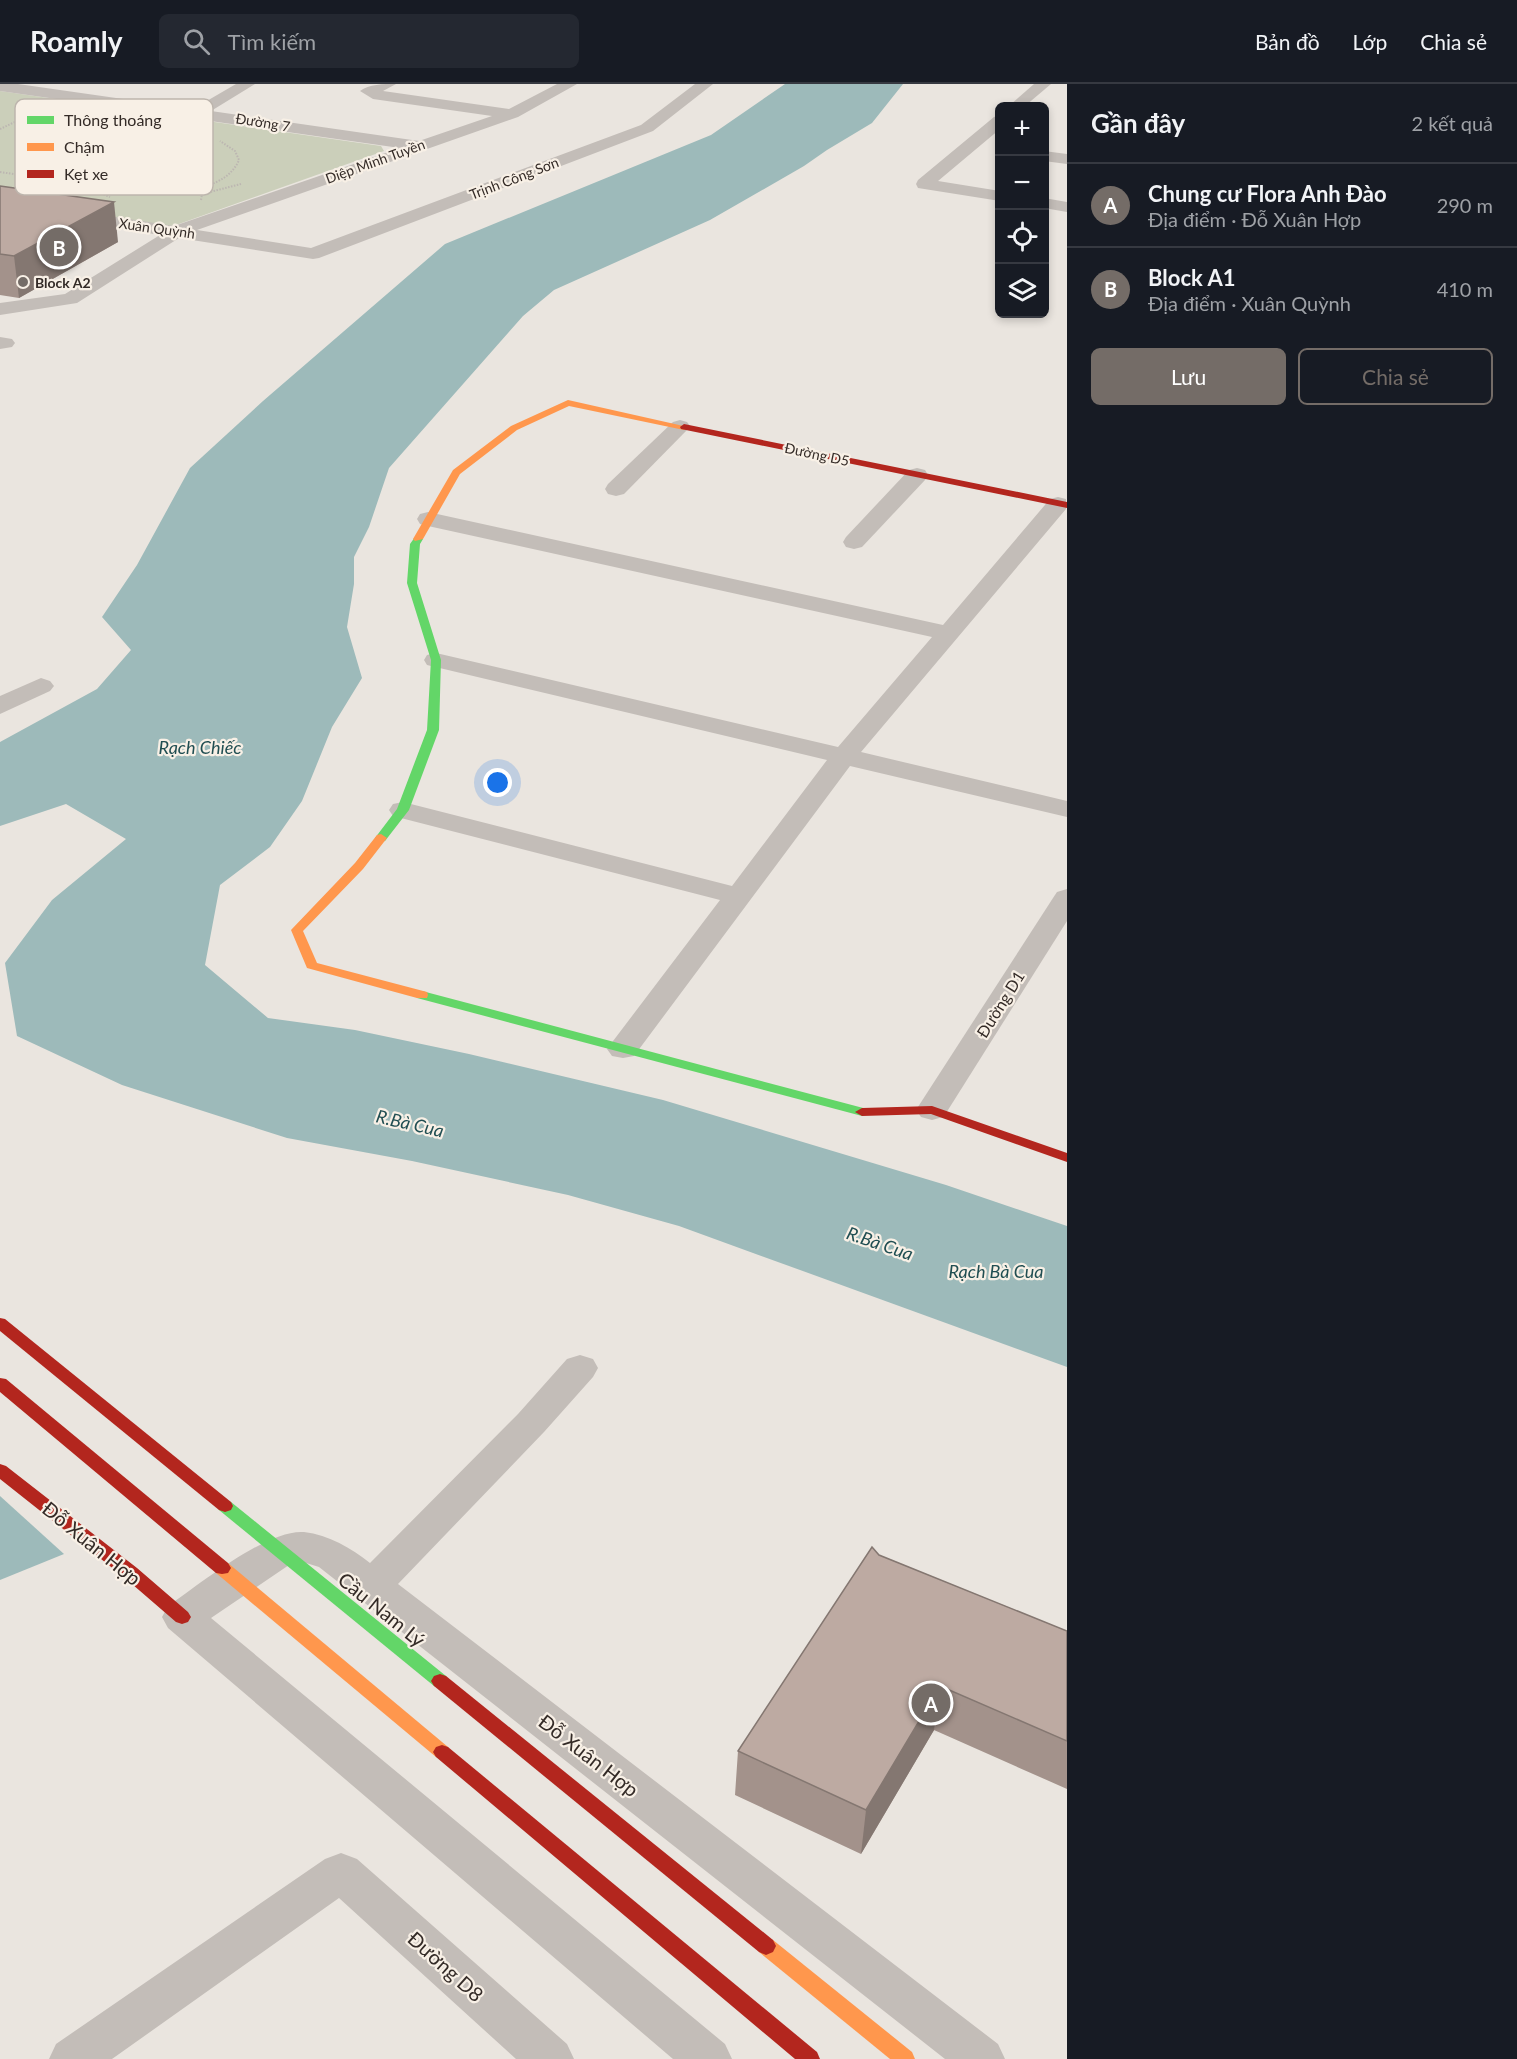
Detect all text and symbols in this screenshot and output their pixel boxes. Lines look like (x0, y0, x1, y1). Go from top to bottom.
search box (159, 14, 579, 68)
text: Roamly (30, 24, 123, 58)
icon: search (180, 25, 213, 58)
text: Tìm kiếm (228, 28, 316, 55)
text: Bản đồ (1255, 29, 1320, 54)
text: Lớp (1353, 29, 1387, 54)
text: Chia sẻ (1420, 29, 1487, 54)
legend (15, 99, 213, 195)
map controls (995, 102, 1049, 318)
button: + (995, 102, 1049, 156)
text: Gần đây (1091, 107, 1185, 139)
street label: Đường 7 (235, 109, 291, 135)
text: Thông thoáng (64, 110, 162, 129)
text: 2 kết quả (1412, 111, 1493, 135)
street label: Diệp Minh Tuyền (323, 135, 427, 187)
text: Chậm (64, 137, 105, 156)
street label: Trịnh Công Sơn (467, 153, 561, 203)
button: − (995, 156, 1049, 210)
text: Kẹt xe (64, 164, 108, 183)
text: Chung cư Flora Anh Đào (1148, 180, 1387, 207)
text: A (1104, 193, 1117, 217)
text: 290 m (1437, 193, 1493, 217)
text: Địa điểm · Đỗ Xuân Hợp (1148, 207, 1361, 231)
button: locate (995, 210, 1049, 264)
street label: Xuân Quỳnh (118, 214, 196, 242)
pin: B (40, 224, 78, 270)
button: layers (995, 264, 1049, 318)
text: Block A1 (1148, 264, 1235, 291)
place label: Block A2 (35, 274, 91, 291)
marker: Block A2 (16, 275, 30, 289)
text: B (1104, 277, 1117, 301)
text: 410 m (1437, 277, 1493, 301)
text: Địa điểm · Xuân Quỳnh (1148, 291, 1351, 315)
button: Lưu (1091, 348, 1286, 405)
button: Chia sẻ (1298, 348, 1493, 405)
street label: Đường D5 (783, 439, 851, 469)
water label: Rạch Chiếc (159, 736, 241, 758)
your location (483, 768, 512, 797)
street label: Đường D1 (972, 967, 1028, 1041)
water label: R.Bà Cua (374, 1105, 446, 1141)
water label: R.Bà Cua (844, 1221, 916, 1265)
water label: Rạch Bà Cua (948, 1260, 1044, 1282)
street label: Đỗ Xuân Hợp (38, 1496, 146, 1590)
street label: Cầu Nam Lý (334, 1567, 431, 1652)
pin: A (912, 1680, 950, 1726)
street label: Đỗ Xuân Hợp (534, 1709, 644, 1801)
street label: Đường D8 (403, 1926, 489, 2006)

